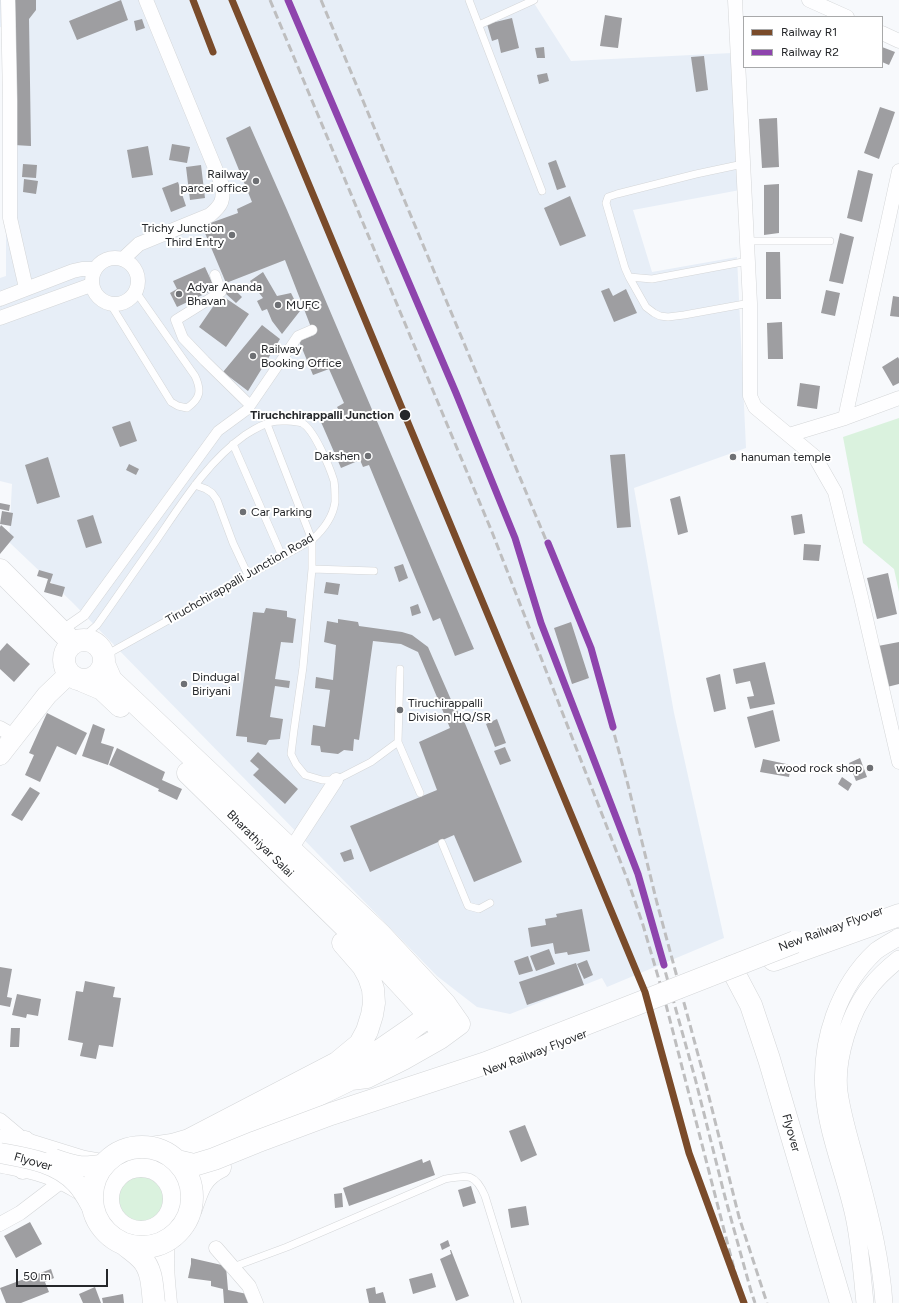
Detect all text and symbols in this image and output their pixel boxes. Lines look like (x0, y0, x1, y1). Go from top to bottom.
legend (743, 16, 883, 68)
text: Railway R1 (781, 25, 837, 39)
text: Railway R2 (781, 45, 839, 59)
place label: Railway parcel office (180, 167, 248, 195)
marker: Railway parcel office (251, 176, 261, 186)
place label: Trichy Junction Third Entry (142, 221, 224, 249)
marker: Trichy Junction Third Entry (227, 230, 237, 240)
place label: Adyar Ananda Bhavan (187, 280, 262, 308)
marker: Adyar Ananda Bhavan (174, 289, 184, 299)
place label: MUFC (286, 298, 320, 312)
marker: MUFC (273, 300, 283, 310)
place label: Railway Booking Office (261, 342, 342, 370)
marker: Railway Booking Office (248, 351, 258, 361)
place label: Tiruchchirappalli Junction (250, 408, 394, 422)
marker: Tiruchchirappalli Junction (398, 408, 412, 422)
place label: Dakshen (314, 449, 360, 463)
place label: hanuman temple (741, 450, 831, 464)
marker: Dakshen (363, 451, 373, 461)
marker: hanuman temple (728, 452, 738, 462)
place label: Car Parking (251, 505, 312, 519)
marker: Car Parking (238, 507, 248, 517)
street label: Tiruchchirappalli Junction Road (163, 531, 317, 627)
place label: Dindugal Biriyani (192, 670, 239, 698)
marker: Dindugal Biriyani (179, 679, 189, 689)
place label: Tiruchirappalli Division HQ/SR (408, 696, 491, 724)
marker: Tiruchirappalli Division HQ/SR (395, 705, 405, 715)
place label: wood rock shop (776, 761, 862, 775)
marker: wood rock shop (865, 763, 875, 773)
street label: Bharathiyar Salai (224, 808, 296, 880)
street label: New Railway Flyover (777, 903, 885, 955)
street label: New Railway Flyover (481, 1026, 589, 1080)
street label: Flyover (779, 1112, 803, 1154)
street label: Flyover (12, 1150, 54, 1174)
scale bar (18, 1261, 110, 1287)
text: 50 m (23, 1269, 51, 1283)

